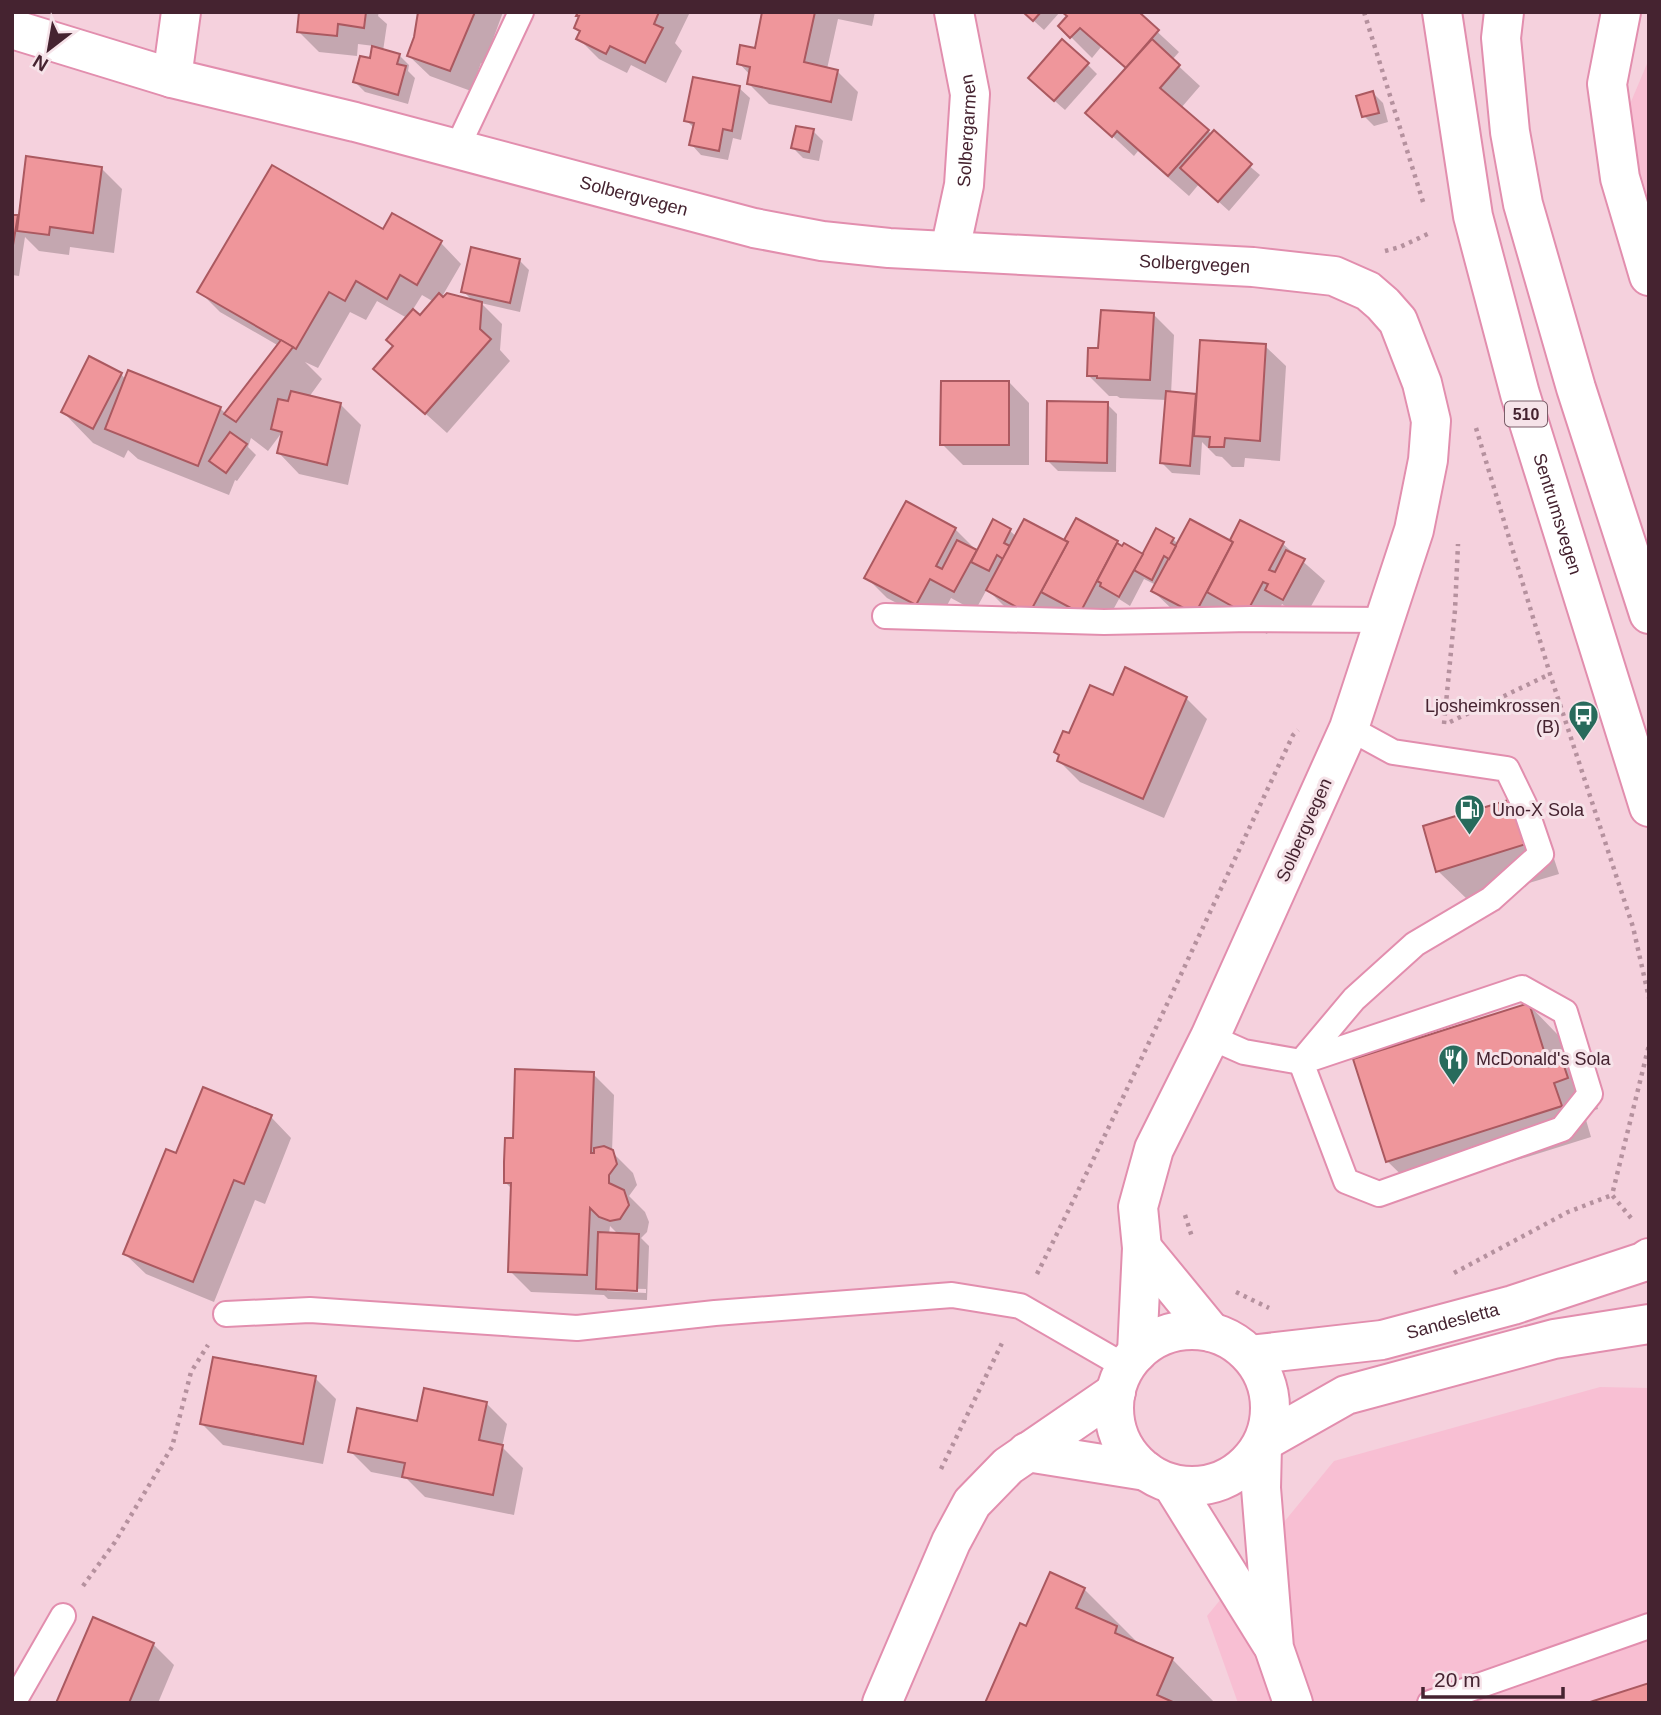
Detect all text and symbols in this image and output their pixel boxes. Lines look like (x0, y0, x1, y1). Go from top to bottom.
north arrow (14, 14, 84, 84)
text: N (29, 51, 52, 76)
street label: Solbergarmen (954, 73, 980, 188)
street label: Solbergvegen (578, 172, 690, 220)
street label: Solbergvegen (1139, 251, 1251, 277)
road number: 510 (1505, 402, 1547, 426)
street label: Sentrumsvegen (1529, 451, 1586, 577)
place label: Ljosheimkrossen (B) (1425, 696, 1560, 737)
bus stop icon: Ljosheimkrossen (B) (1566, 699, 1600, 743)
street label: Solbergvegen (1272, 775, 1336, 885)
fuel station icon: Uno-X Sola (1452, 793, 1486, 837)
place label: Uno-X Sola (1492, 800, 1585, 820)
restaurant icon: McDonald's Sola (1436, 1042, 1470, 1086)
place label: McDonald's Sola (1476, 1049, 1611, 1069)
street label: Sandesletta (1404, 1299, 1502, 1343)
scale bar (1423, 1656, 1563, 1700)
text: 20 m (1434, 1668, 1481, 1691)

